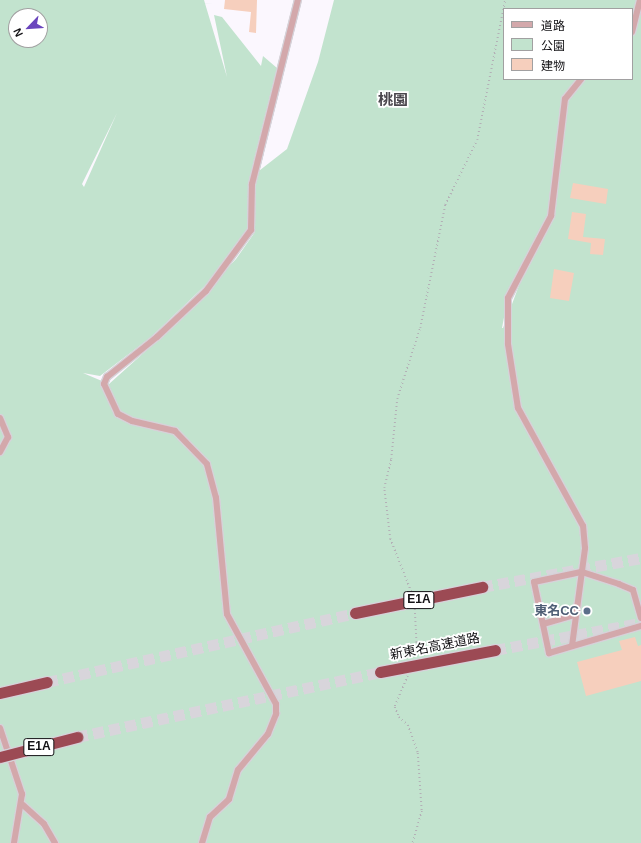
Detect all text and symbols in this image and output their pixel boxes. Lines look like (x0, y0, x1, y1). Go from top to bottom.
north arrow (8, 8, 48, 48)
legend (503, 8, 633, 80)
text: 道路 (541, 19, 565, 33)
text: N (11, 27, 25, 39)
text: 公園 (541, 39, 565, 53)
text: 建物 (541, 59, 565, 73)
district label: 桃園 (378, 91, 408, 109)
road number: E1A (403, 590, 435, 610)
place label: 東名CC (534, 603, 579, 619)
marker: 東名CC (582, 606, 592, 616)
street label: 新東名高速道路 (389, 631, 481, 663)
road number: E1A (23, 737, 55, 757)

